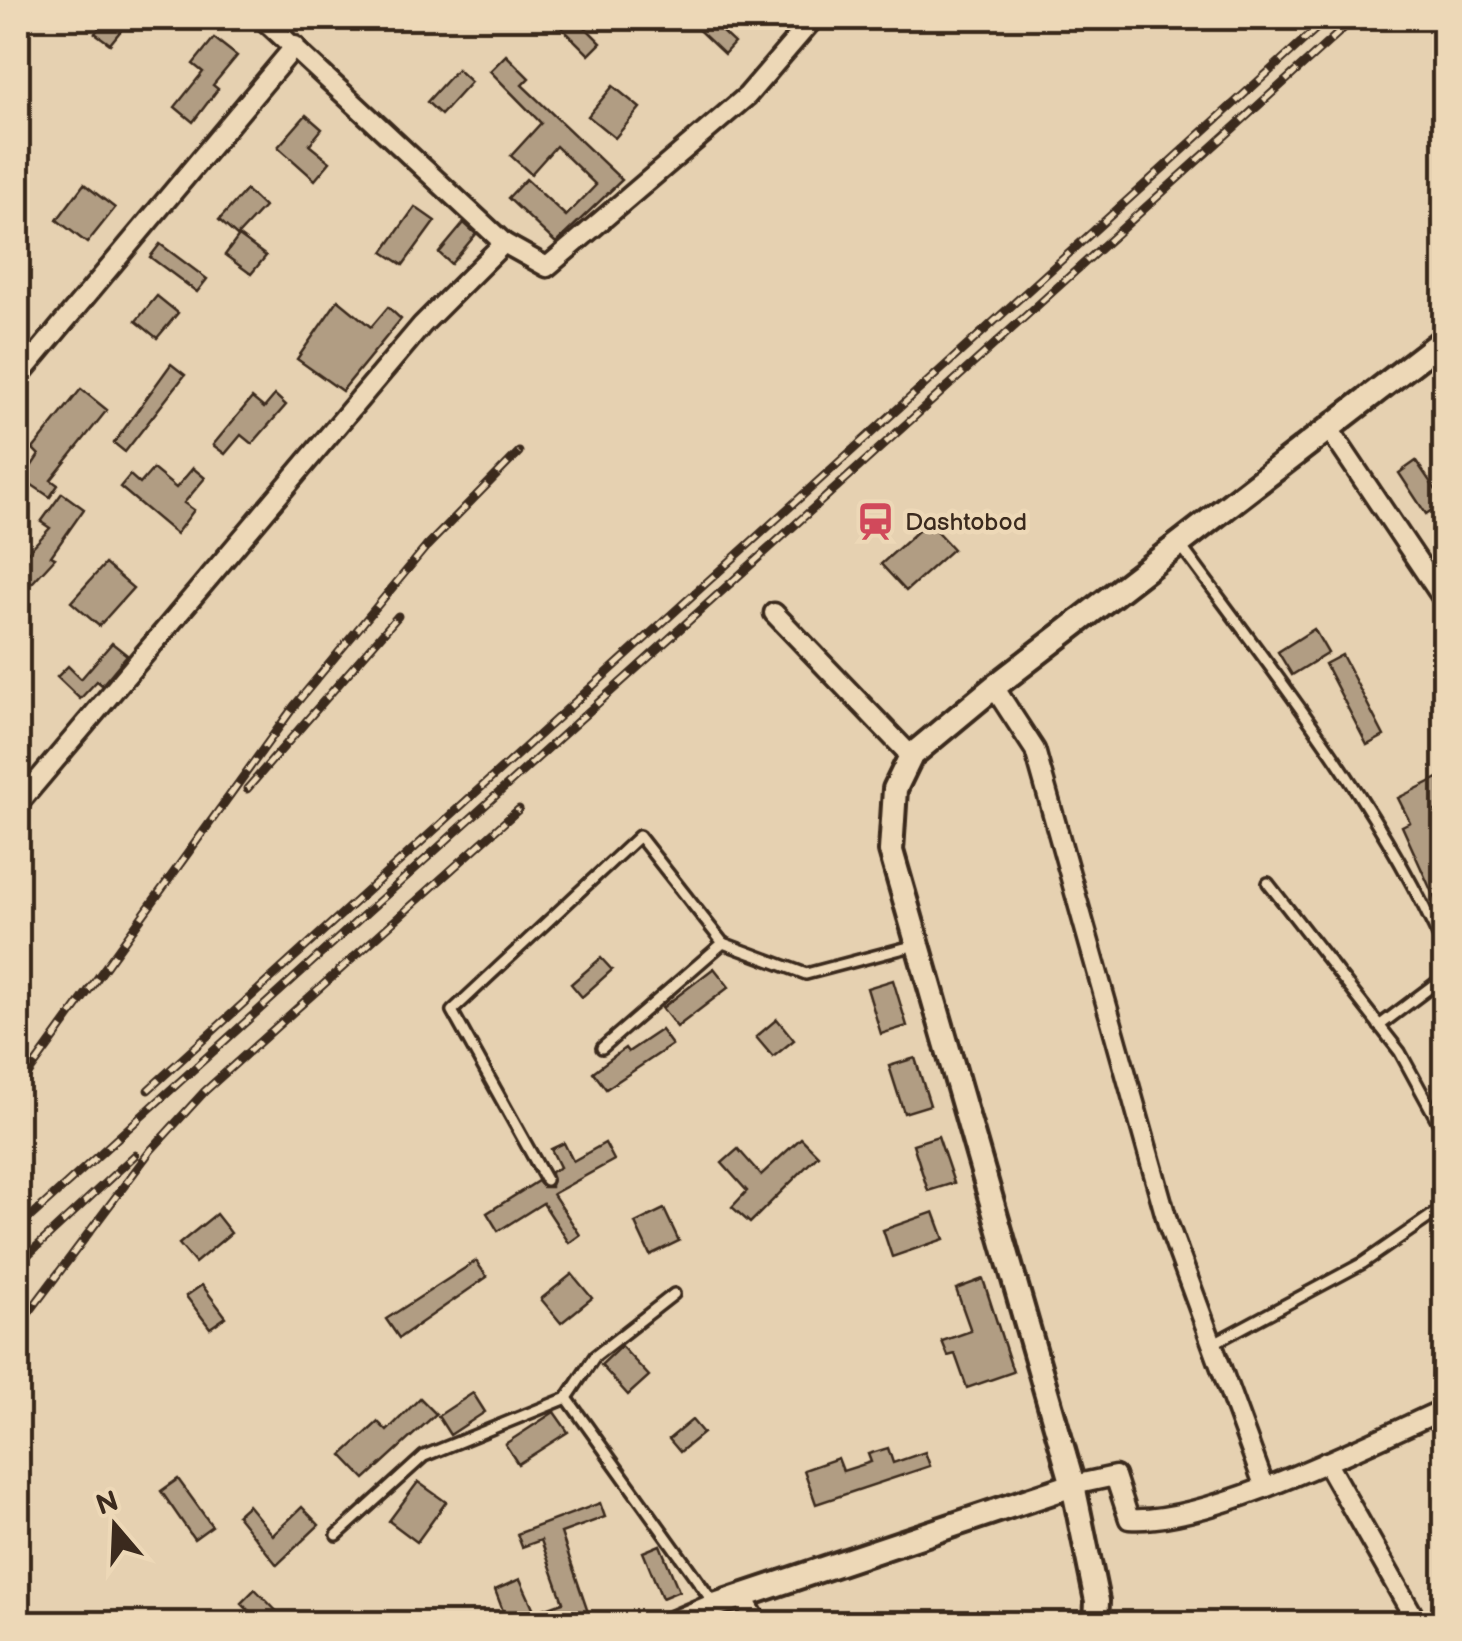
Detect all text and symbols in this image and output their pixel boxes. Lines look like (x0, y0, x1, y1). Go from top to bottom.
station icon: Dashtobod (854, 500, 896, 542)
place label: Dashtobod (905, 507, 1027, 538)
north arrow (65, 1476, 165, 1576)
text: N (92, 1485, 123, 1523)

